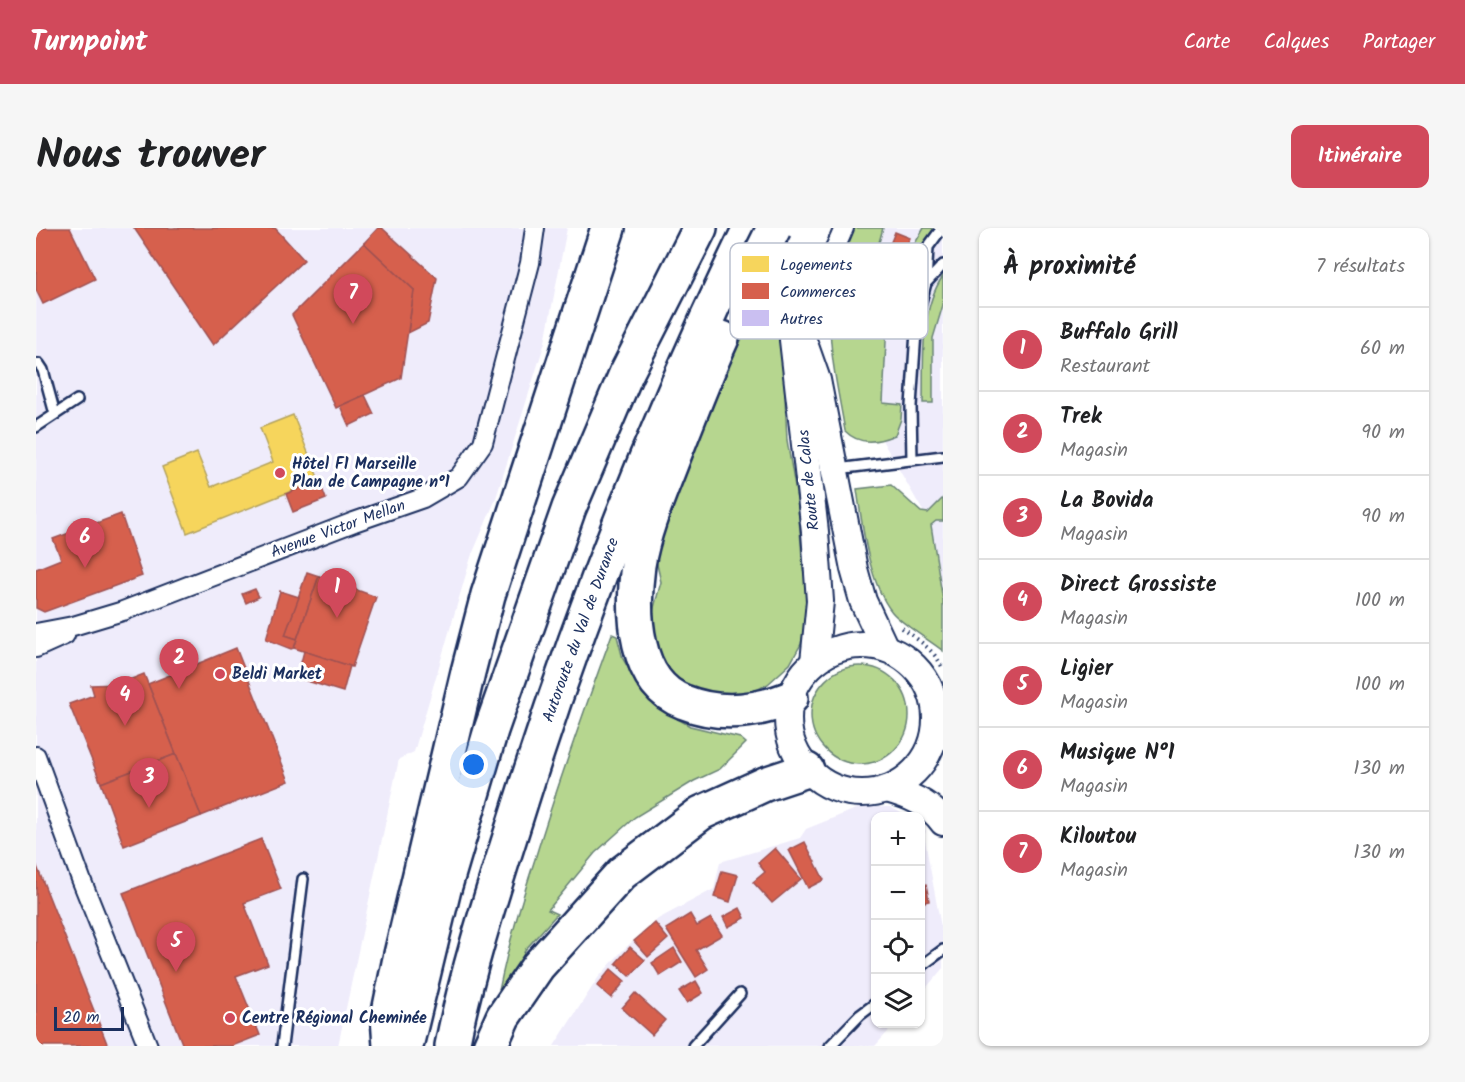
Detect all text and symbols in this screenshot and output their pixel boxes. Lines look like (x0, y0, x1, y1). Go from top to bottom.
text: Turnpoint (30, 20, 148, 65)
text: Carte (1183, 26, 1230, 59)
text: Calques (1263, 26, 1329, 59)
text: Partager (1362, 26, 1435, 59)
text: Nous trouver (36, 123, 265, 190)
button: Itinéraire (1291, 125, 1429, 188)
legend (730, 243, 928, 339)
text: À proximité (1003, 246, 1135, 288)
text: 7 résultats (1316, 251, 1405, 283)
text: Logements (780, 253, 852, 278)
pin: 7 (334, 274, 372, 324)
text: Commerces (780, 280, 856, 305)
text: Autres (780, 307, 823, 332)
text: Buffalo Grill (1060, 316, 1178, 351)
text: 1 (1019, 333, 1026, 365)
text: 60 m (1360, 333, 1405, 365)
text: Restaurant (1060, 351, 1150, 383)
text: Trek (1060, 400, 1102, 435)
text: 2 (1017, 417, 1028, 449)
text: 90 m (1361, 417, 1405, 449)
street label: Route de Calas (791, 428, 827, 532)
text: Magasin (1060, 435, 1128, 467)
place label: Hôtel F1 Marseille Plan de Campagne n°1 (292, 452, 450, 495)
marker: Hôtel F1 Marseille Plan de Campagne n°1 (273, 466, 287, 480)
text: La Bovida (1060, 484, 1154, 519)
street label: Avenue Victor Mellan (267, 493, 409, 565)
text: 3 (1017, 501, 1028, 533)
text: 90 m (1361, 501, 1405, 533)
pin: 6 (65, 518, 104, 568)
text: Magasin (1060, 519, 1128, 551)
street label: Autoroute du Val de Durance (536, 534, 626, 726)
pin: 1 (318, 568, 356, 618)
text: Direct Grossiste (1060, 568, 1217, 603)
text: 4 (1017, 585, 1028, 617)
text: 100 m (1355, 585, 1405, 617)
text: Magasin (1060, 603, 1128, 635)
pin: 2 (160, 640, 198, 689)
text: Ligier (1060, 652, 1113, 687)
place label: Beldi Market (232, 662, 323, 687)
marker: Beldi Market (213, 667, 227, 681)
text: 5 (1017, 669, 1028, 701)
text: 100 m (1355, 669, 1405, 701)
pin: 4 (106, 676, 145, 726)
text: Magasin (1060, 687, 1128, 719)
text: Musique N°1 (1060, 736, 1174, 771)
your location (459, 750, 488, 779)
text: 6 (1017, 753, 1028, 785)
text: 130 m (1353, 753, 1405, 785)
pin: 3 (130, 758, 168, 808)
text: Magasin (1060, 771, 1128, 803)
map controls (871, 812, 925, 1028)
button: + (871, 812, 925, 866)
text: Kiloutou (1060, 820, 1136, 855)
text: 7 (1018, 837, 1027, 869)
text: 130 m (1353, 837, 1405, 869)
text: Magasin (1060, 855, 1128, 887)
button: − (871, 866, 925, 920)
button: locate (871, 920, 925, 974)
pin: 5 (156, 922, 196, 972)
button: layers (871, 974, 925, 1028)
scale bar (54, 1004, 124, 1032)
text: 20 m (63, 1005, 99, 1030)
place label: Centre Régional Cheminée (242, 1006, 427, 1031)
marker: Centre Régional Cheminée (223, 1011, 237, 1025)

